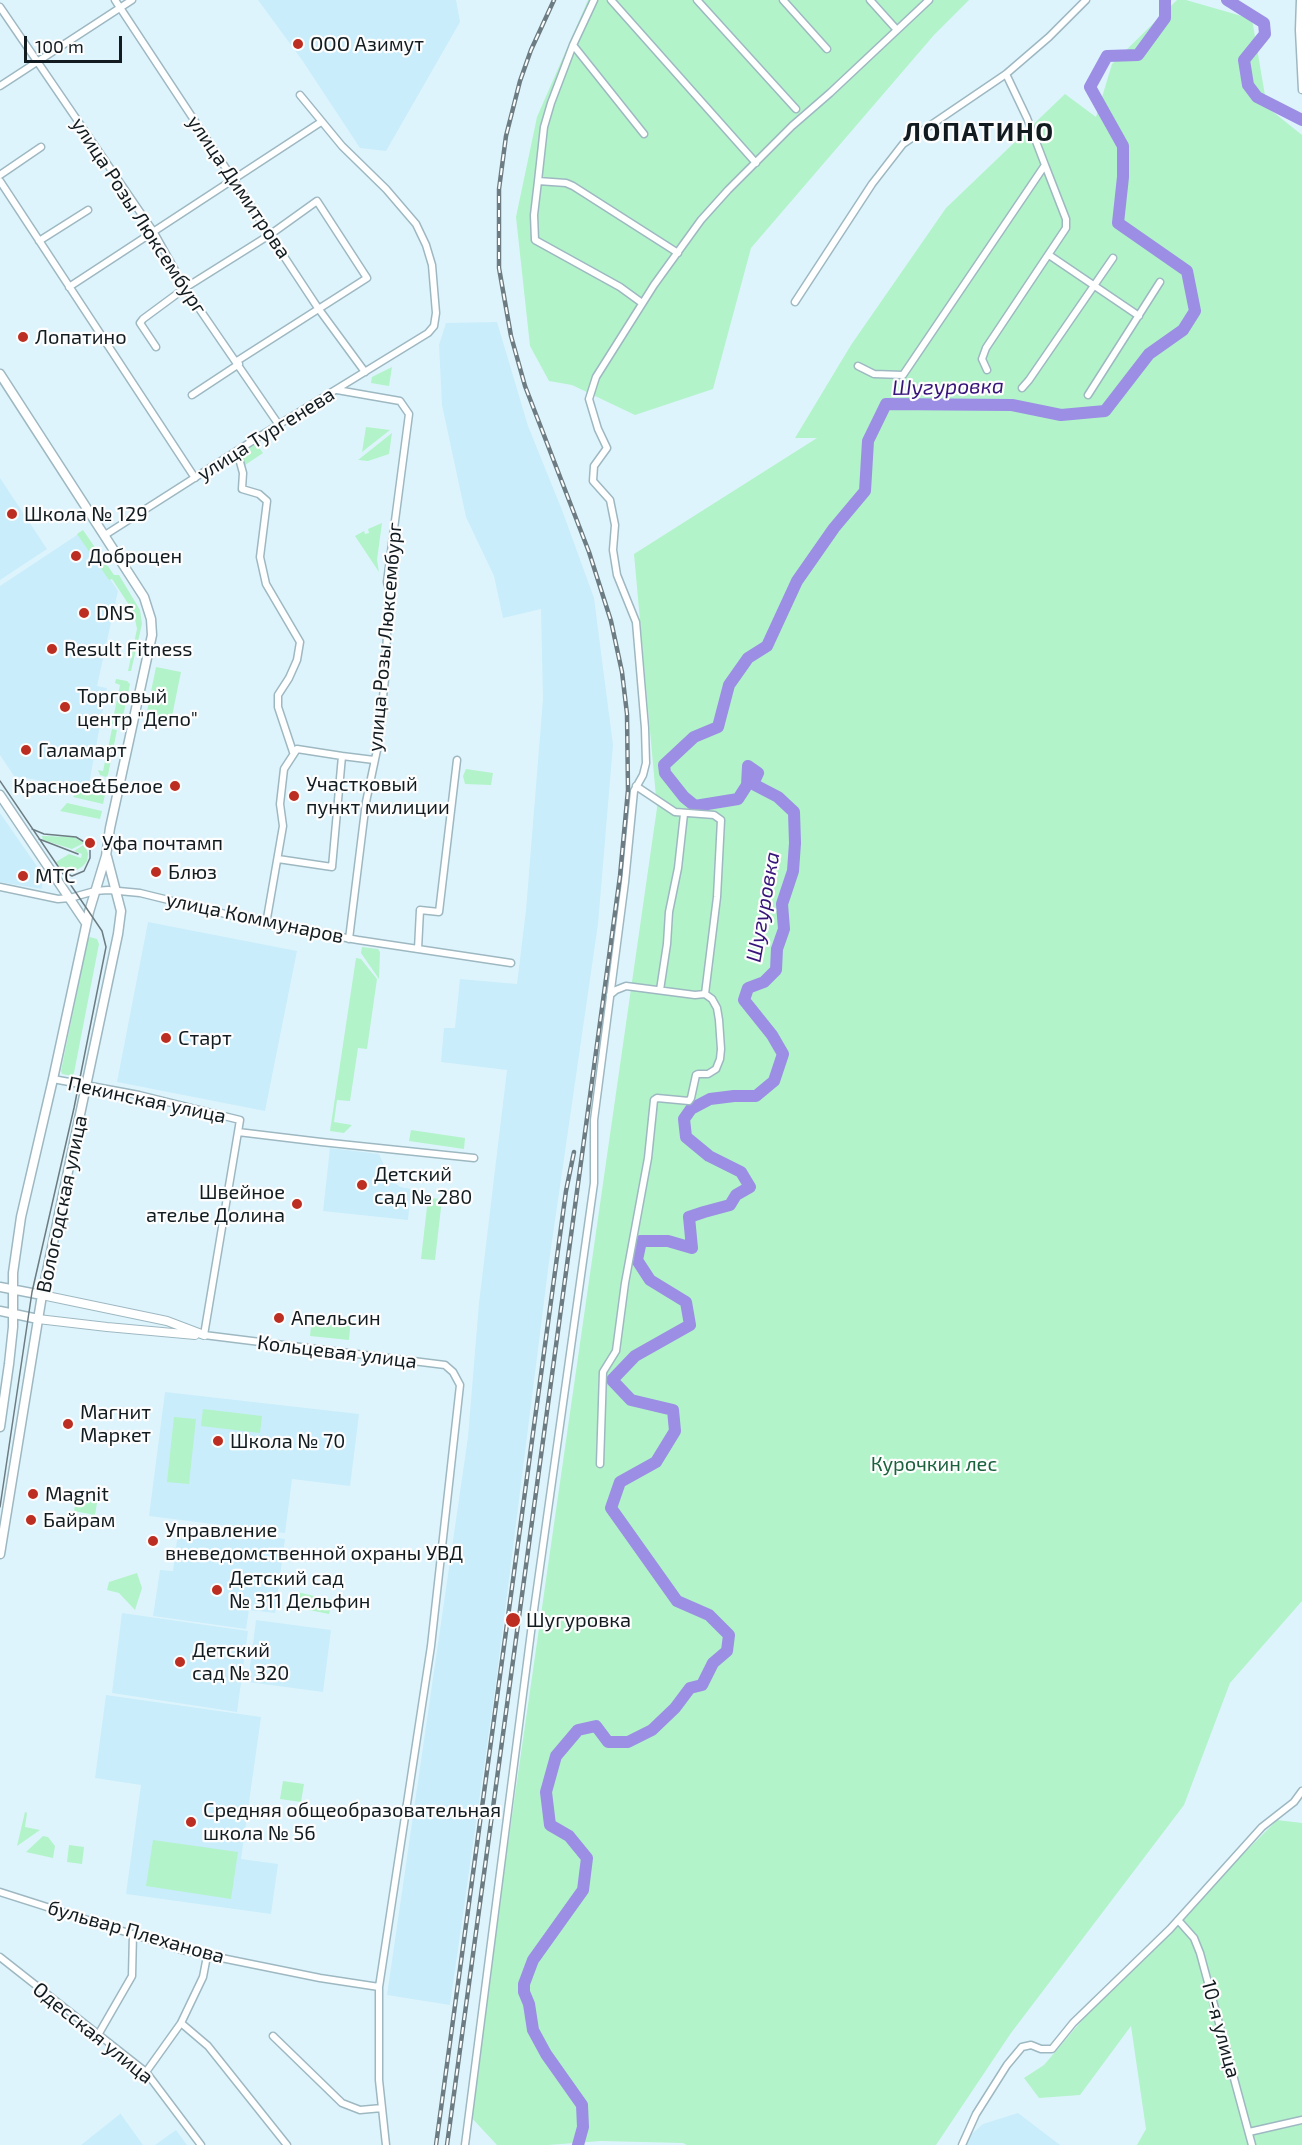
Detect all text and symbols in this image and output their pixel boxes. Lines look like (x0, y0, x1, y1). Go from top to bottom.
scale bar (27, 24, 124, 62)
place label: ООО Азимут (310, 32, 424, 56)
text: 100 m (35, 35, 84, 57)
marker: ООО Азимут (291, 37, 305, 51)
street label: улица Димитрова (182, 111, 296, 263)
street label: улица Розы Люксембург (66, 113, 212, 319)
district label: ЛОПАТИНО (903, 116, 1055, 148)
place label: Лопатино (35, 325, 127, 349)
marker: Лопатино (16, 330, 30, 344)
water label: Шугуровка (892, 373, 1004, 401)
street label: улица Тургенева (193, 382, 339, 486)
place label: Школа № 129 (24, 502, 148, 526)
marker: Школа № 129 (5, 507, 19, 521)
street label: улица Розы Люксембург (363, 521, 407, 753)
place label: Доброцен (88, 544, 182, 568)
marker: Доброцен (69, 549, 83, 563)
place label: DNS (96, 601, 135, 625)
marker: DNS (77, 606, 91, 620)
place label: Result Fitness (64, 637, 192, 661)
marker: Result Fitness (45, 642, 59, 656)
place label: Торговый центр "Депо" (77, 684, 198, 731)
marker: Торговый центр "Депо" (58, 700, 72, 714)
place label: Галамарт (38, 738, 127, 762)
marker: Галамарт (19, 743, 33, 757)
place label: Участковый пункт милиции (306, 772, 450, 819)
place label: Красное&Белое (13, 774, 163, 798)
marker: Красное&Белое (168, 779, 182, 793)
marker: Участковый пункт милиции (287, 789, 301, 803)
place label: Уфа почтамп (102, 831, 223, 855)
marker: Уфа почтамп (83, 836, 97, 850)
water label: Шугуровка (741, 850, 785, 964)
place label: Блюз (168, 860, 217, 884)
place label: МТС (35, 864, 75, 888)
marker: Блюз (149, 865, 163, 879)
marker: МТС (16, 869, 30, 883)
street label: улица Коммунаров (164, 887, 346, 949)
place label: Старт (178, 1026, 232, 1050)
marker: Старт (159, 1031, 173, 1045)
street label: Пекинская улица (66, 1072, 228, 1128)
street label: Вологодская улица (31, 1113, 93, 1295)
place label: Детский сад № 280 (374, 1162, 472, 1209)
marker: Детский сад № 280 (355, 1178, 369, 1192)
place label: Швейное ателье Долина (146, 1180, 285, 1227)
marker: Швейное ателье Долина (290, 1197, 304, 1211)
place label: Апельсин (291, 1306, 381, 1330)
marker: Апельсин (272, 1311, 286, 1325)
street label: Кольцевая улица (256, 1330, 418, 1374)
place label: Магнит Маркет (80, 1400, 151, 1447)
marker: Магнит Маркет (61, 1417, 75, 1431)
place label: Школа № 70 (230, 1429, 345, 1453)
marker: Школа № 70 (211, 1434, 225, 1448)
park label: Курочкин лес (871, 1452, 997, 1476)
place label: Magnit (45, 1482, 109, 1506)
marker: Magnit (26, 1487, 40, 1501)
place label: Байрам (43, 1508, 115, 1532)
marker: Байрам (24, 1513, 38, 1527)
place label: Управление вневедомственной охраны УВД (165, 1518, 463, 1565)
marker: Управление вневедомственной охраны УВД (146, 1534, 160, 1548)
place label: Детский сад № 311 Дельфин (229, 1566, 370, 1613)
marker: Детский сад № 311 Дельфин (210, 1583, 224, 1597)
place label: Шугуровка (526, 1608, 631, 1632)
marker: Шугуровка (504, 1611, 522, 1629)
place label: Детский сад № 320 (192, 1638, 289, 1685)
marker: Детский сад № 320 (173, 1655, 187, 1669)
place label: Средняя общеобразовательная школа № 56 (203, 1798, 501, 1845)
marker: Средняя общеобразовательная школа № 56 (184, 1815, 198, 1829)
street label: бульвар Плеханова (45, 1895, 227, 1969)
street label: Одесская улица (28, 1977, 158, 2089)
street label: 10-я улица (1196, 1978, 1246, 2080)

